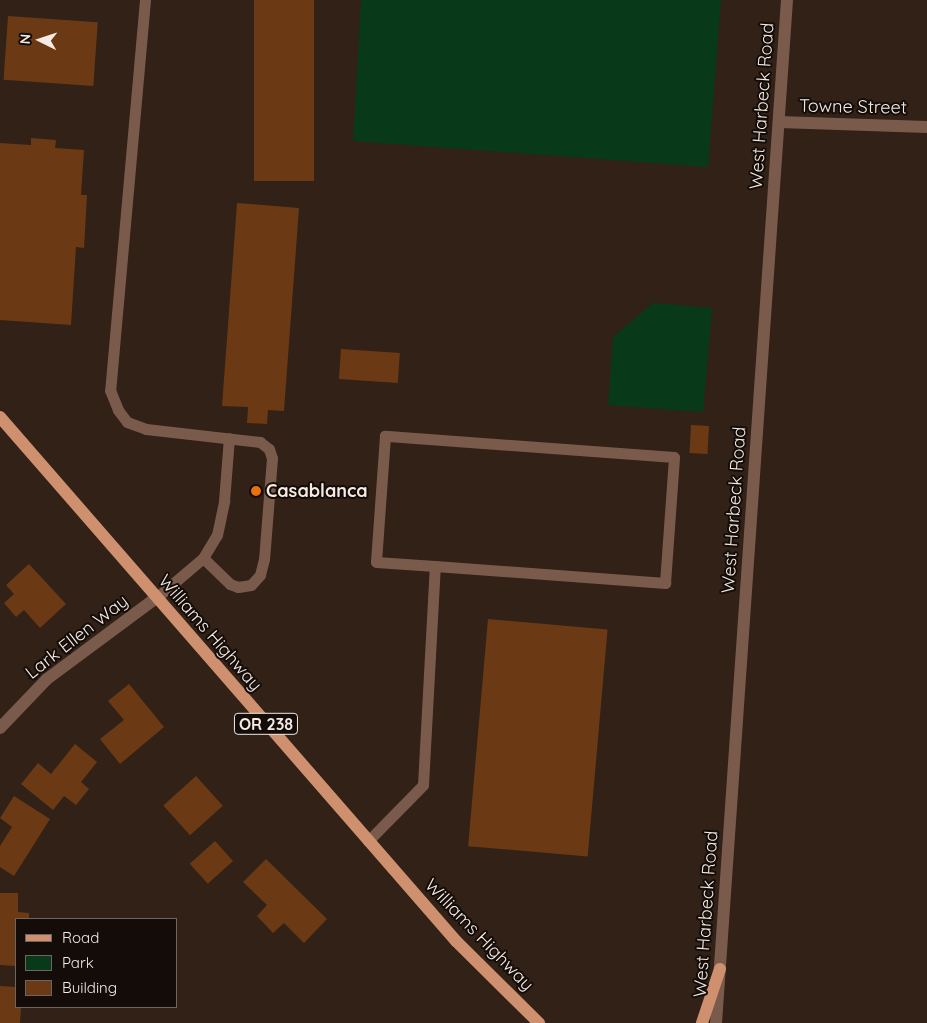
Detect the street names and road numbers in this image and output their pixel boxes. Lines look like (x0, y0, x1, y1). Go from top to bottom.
street label: West Harbeck Road (745, 22, 779, 190)
street label: Towne Street (799, 95, 907, 119)
street label: West Harbeck Road (717, 426, 751, 594)
street label: Williams Highway (154, 570, 266, 696)
street label: Lark Ellen Way (21, 590, 133, 684)
road number: OR 238 (234, 711, 298, 738)
street label: West Harbeck Road (689, 830, 723, 998)
street label: Williams Highway (420, 875, 538, 995)

